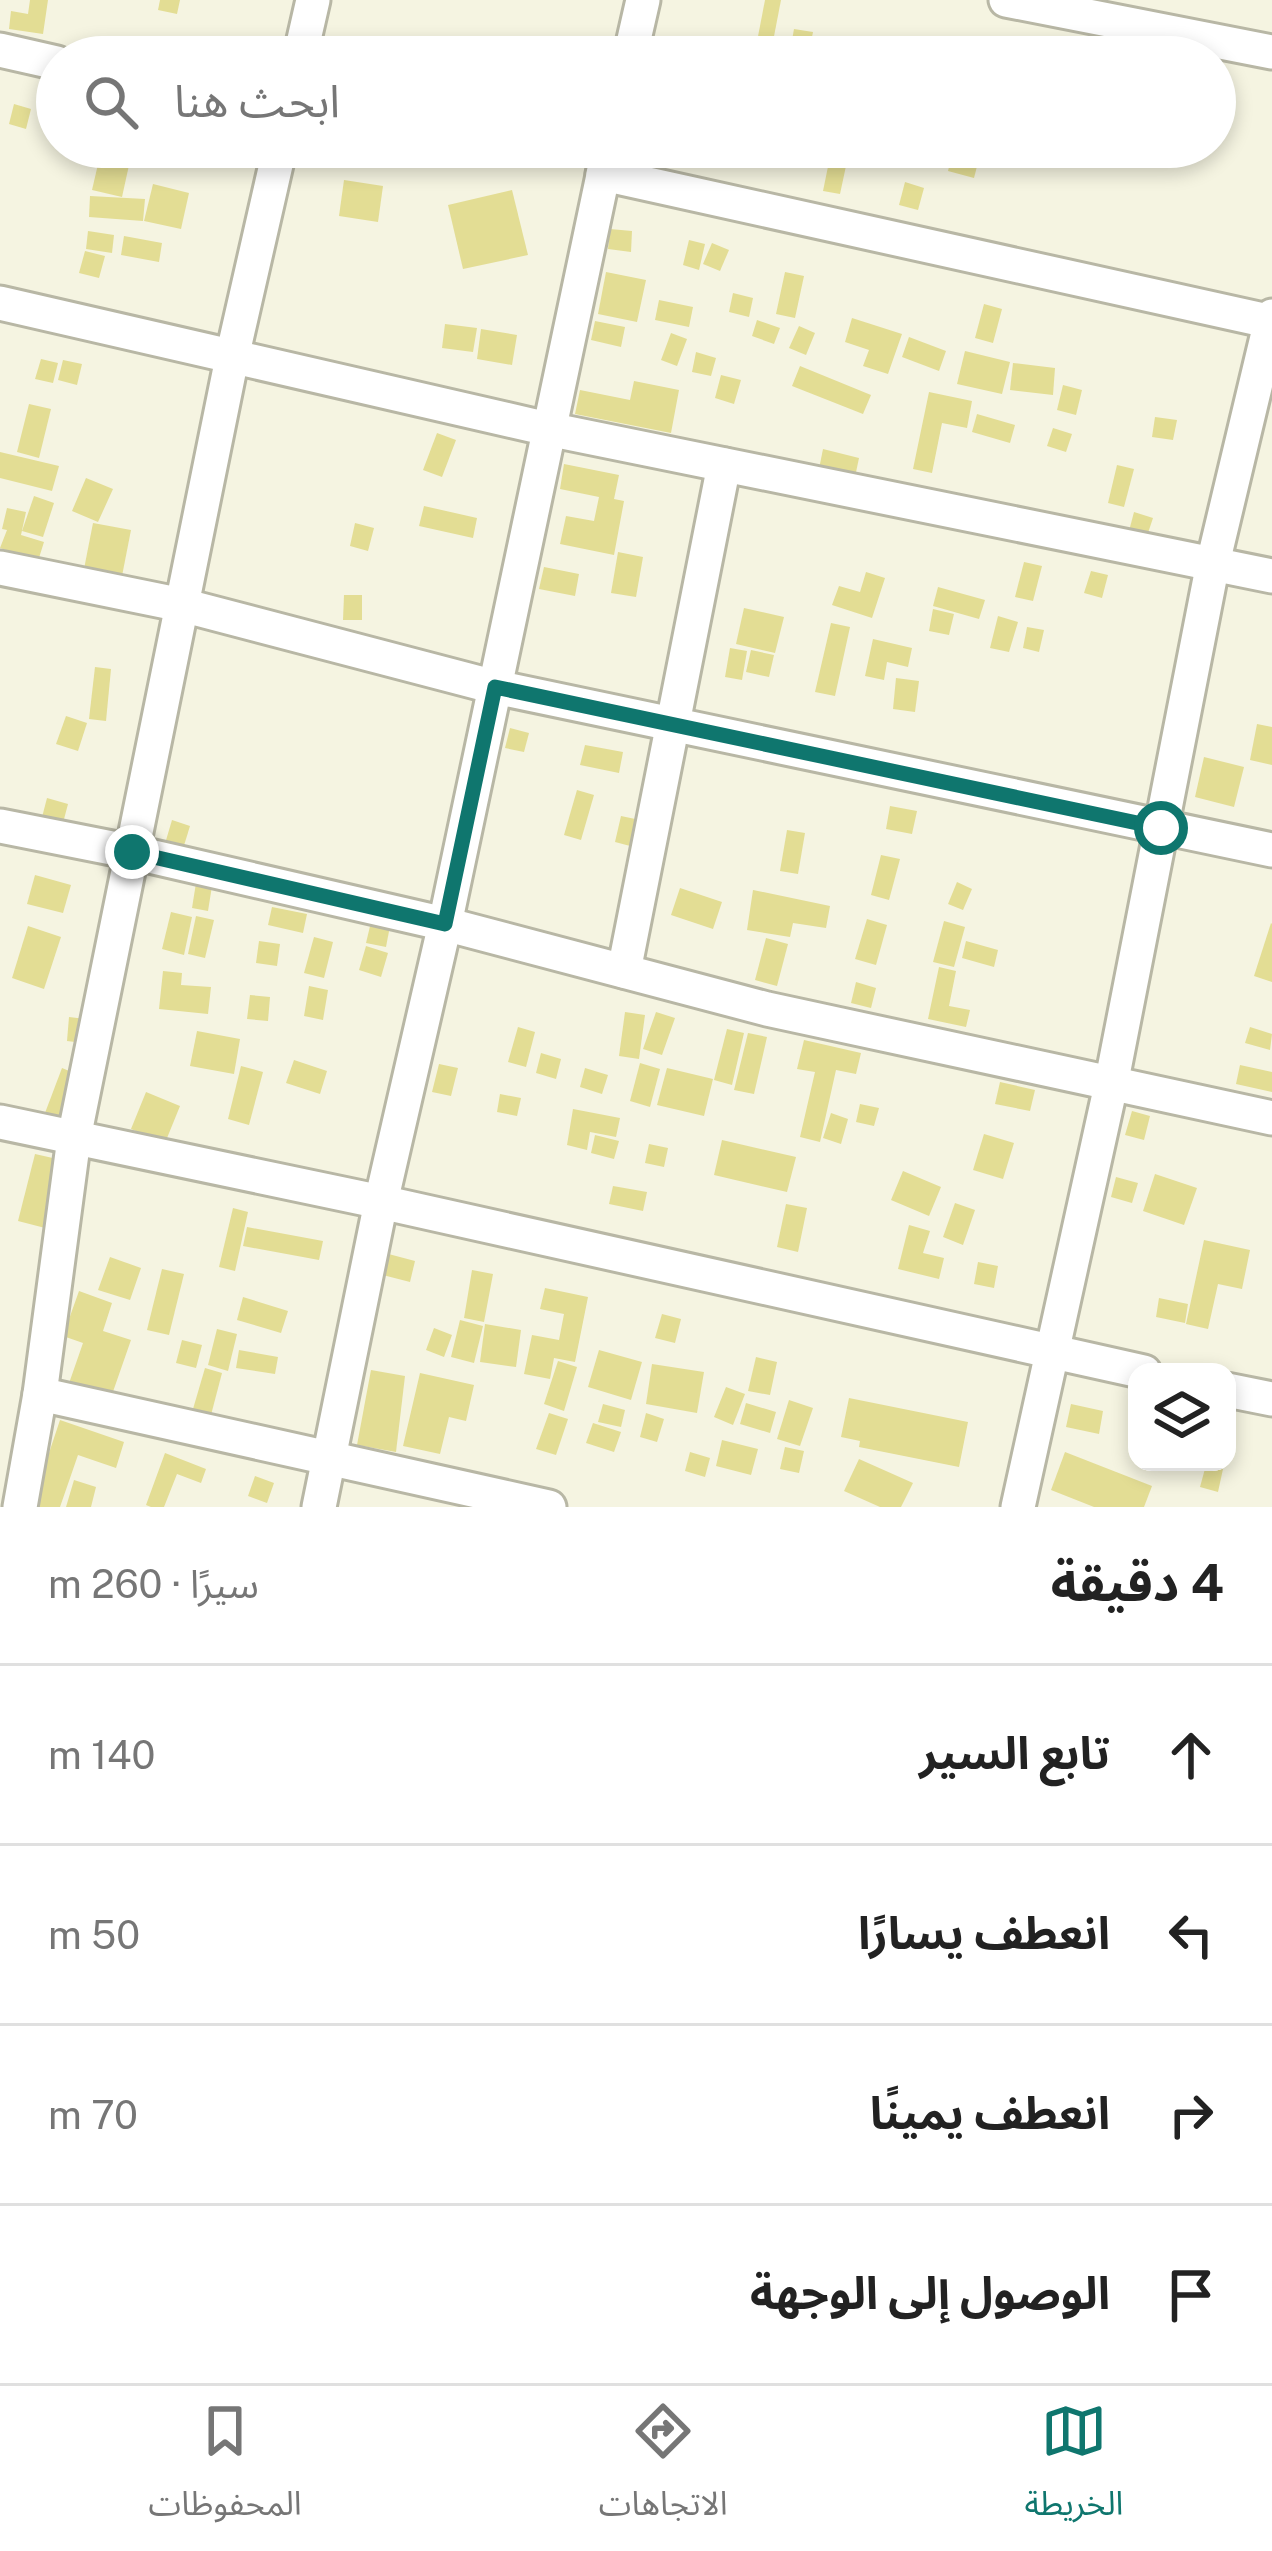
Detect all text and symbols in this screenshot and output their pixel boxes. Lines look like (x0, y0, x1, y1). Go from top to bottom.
search box (36, 36, 1236, 168)
icon: search (78, 69, 144, 135)
text: ابحث هنا (174, 74, 340, 127)
route start (1134, 801, 1188, 855)
route end (105, 825, 159, 879)
map controls (1128, 1363, 1236, 1471)
button: layers (1128, 1363, 1236, 1471)
text: 4 دقيقة (1051, 1553, 1224, 1612)
text: سيرًا · 260 m (48, 1561, 259, 1607)
icon: ahead (1158, 1722, 1224, 1788)
text: تابع السير (919, 1726, 1110, 1779)
text: 140 m (48, 1732, 156, 1778)
icon: left (1158, 1902, 1224, 1968)
text: انعطف يسارًا (858, 1906, 1110, 1959)
text: 50 m (48, 1912, 140, 1958)
icon: right (1158, 2082, 1224, 2148)
text: انعطف يمينًا (870, 2086, 1110, 2139)
text: 70 m (48, 2092, 138, 2138)
icon: arrive (1158, 2262, 1224, 2328)
text: الوصول إلى الوجهة (750, 2266, 1110, 2319)
tab: المحفوظات (149, 2398, 302, 2539)
tab: الاتجاهات (599, 2398, 728, 2539)
tab: الخريطة (1025, 2398, 1123, 2539)

